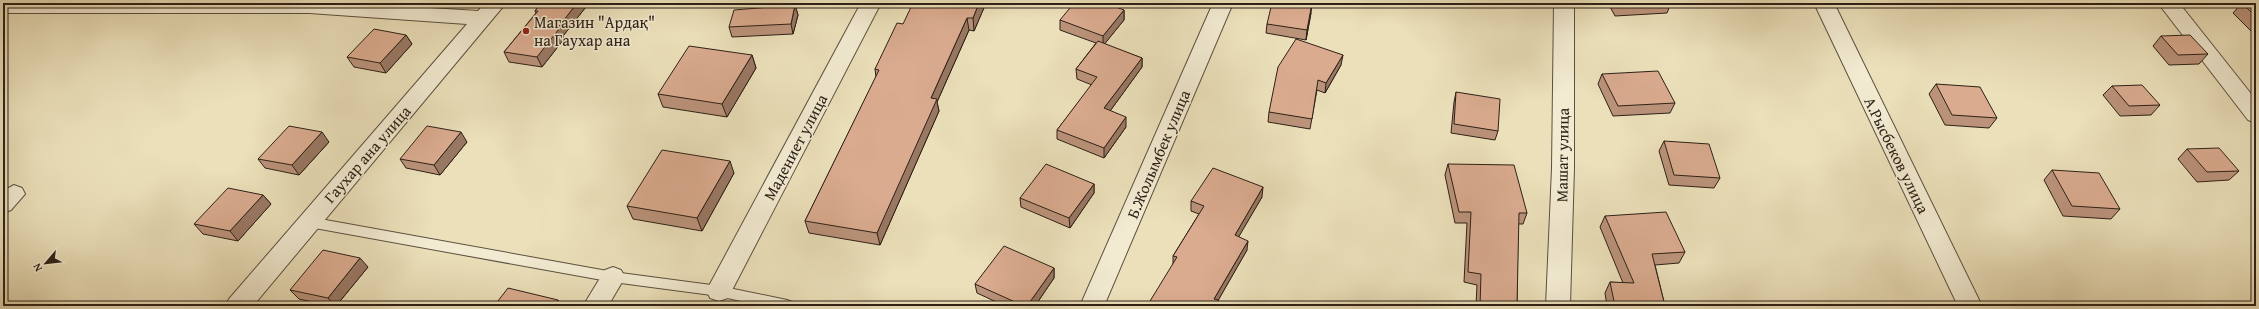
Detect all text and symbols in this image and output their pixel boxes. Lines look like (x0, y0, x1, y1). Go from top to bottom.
place label: Магазин "Ардақ" на Гаухар ана (534, 10, 655, 52)
marker: Магазин "Ардақ" на Гаухар ана (521, 26, 531, 36)
street label: Б.Жолымбек улица (1120, 86, 1196, 222)
street label: Мадениет улица (757, 89, 833, 204)
street label: А.Рысбеков улица (1858, 93, 1936, 218)
street label: Гаухар ана улица (318, 100, 417, 208)
street label: Машат улица (1549, 107, 1575, 202)
north arrow (26, 243, 66, 283)
text: N (28, 260, 46, 275)

